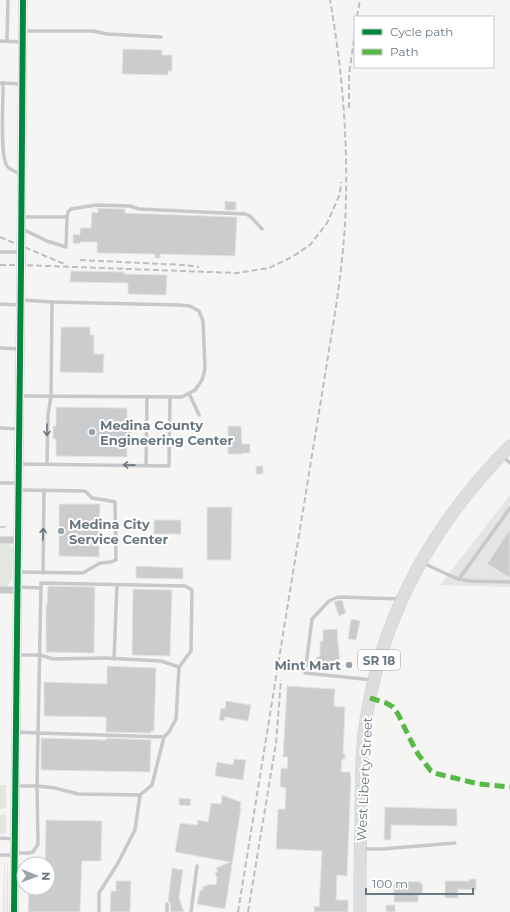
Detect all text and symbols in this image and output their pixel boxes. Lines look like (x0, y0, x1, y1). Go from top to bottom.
legend (354, 16, 494, 68)
text: Cycle path (390, 24, 453, 39)
text: Path (390, 44, 419, 59)
place label: Medina County Engineering Center (100, 417, 233, 448)
one-way arrow (44, 423, 51, 436)
marker: Medina County Engineering Center (87, 427, 97, 437)
one-way arrow (123, 461, 136, 469)
place label: Medina City Service Center (69, 516, 168, 547)
marker: Medina City Service Center (56, 526, 66, 536)
one-way arrow (39, 528, 47, 541)
road number: SR 18 (358, 650, 400, 670)
place label: Mint Mart (274, 657, 341, 673)
marker: Mint Mart (344, 660, 354, 670)
street label: West Liberty Street (353, 716, 375, 842)
north arrow (16, 856, 56, 896)
scale bar (366, 870, 473, 896)
text: N (39, 872, 53, 881)
text: 100 m (372, 876, 408, 891)

